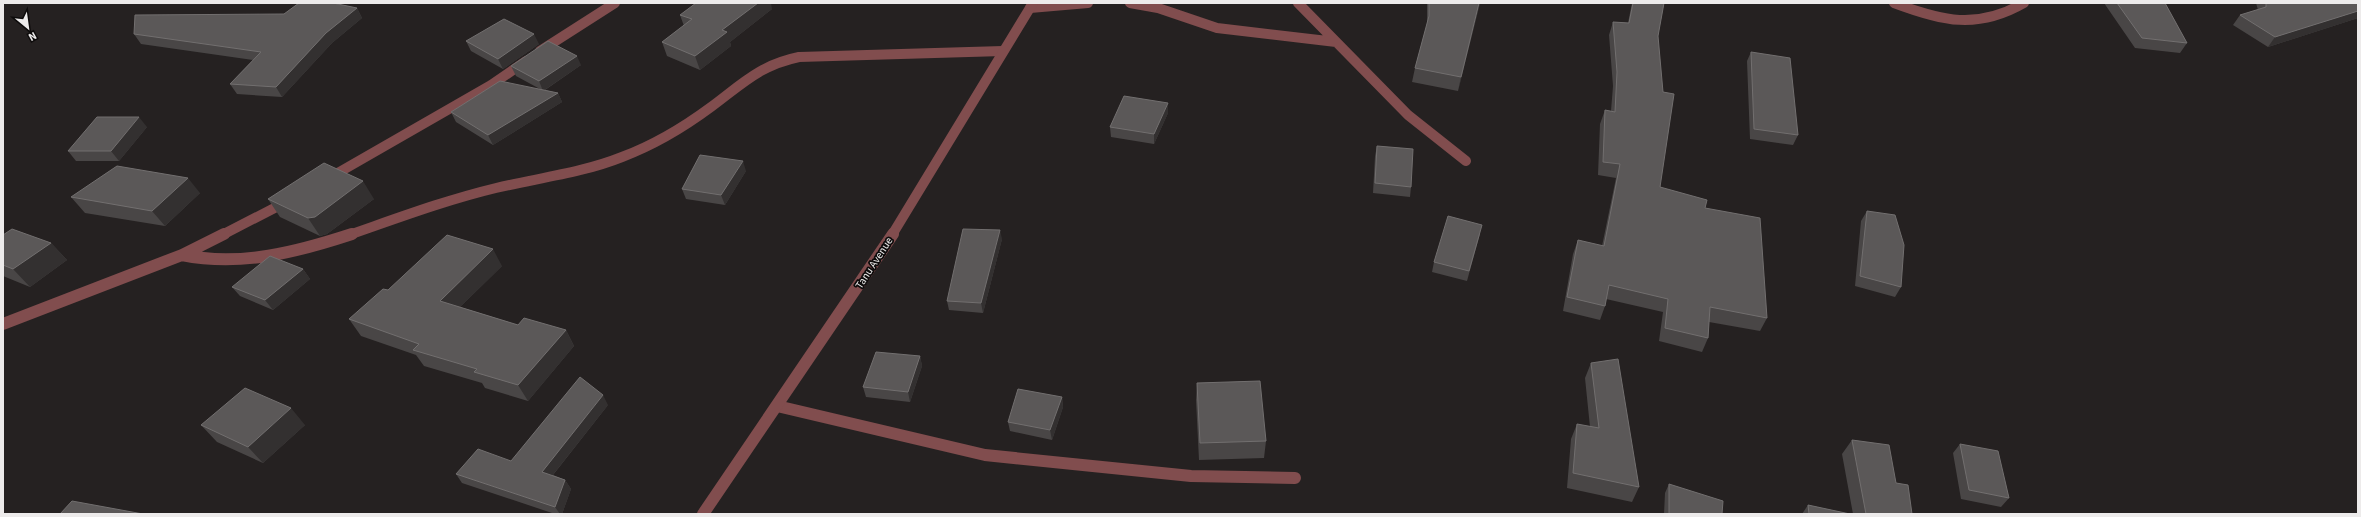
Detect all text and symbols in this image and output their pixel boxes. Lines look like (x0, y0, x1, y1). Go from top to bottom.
north arrow (8, 8, 48, 48)
text: N (26, 28, 39, 45)
street label: Tanu Avenue (852, 234, 897, 292)

